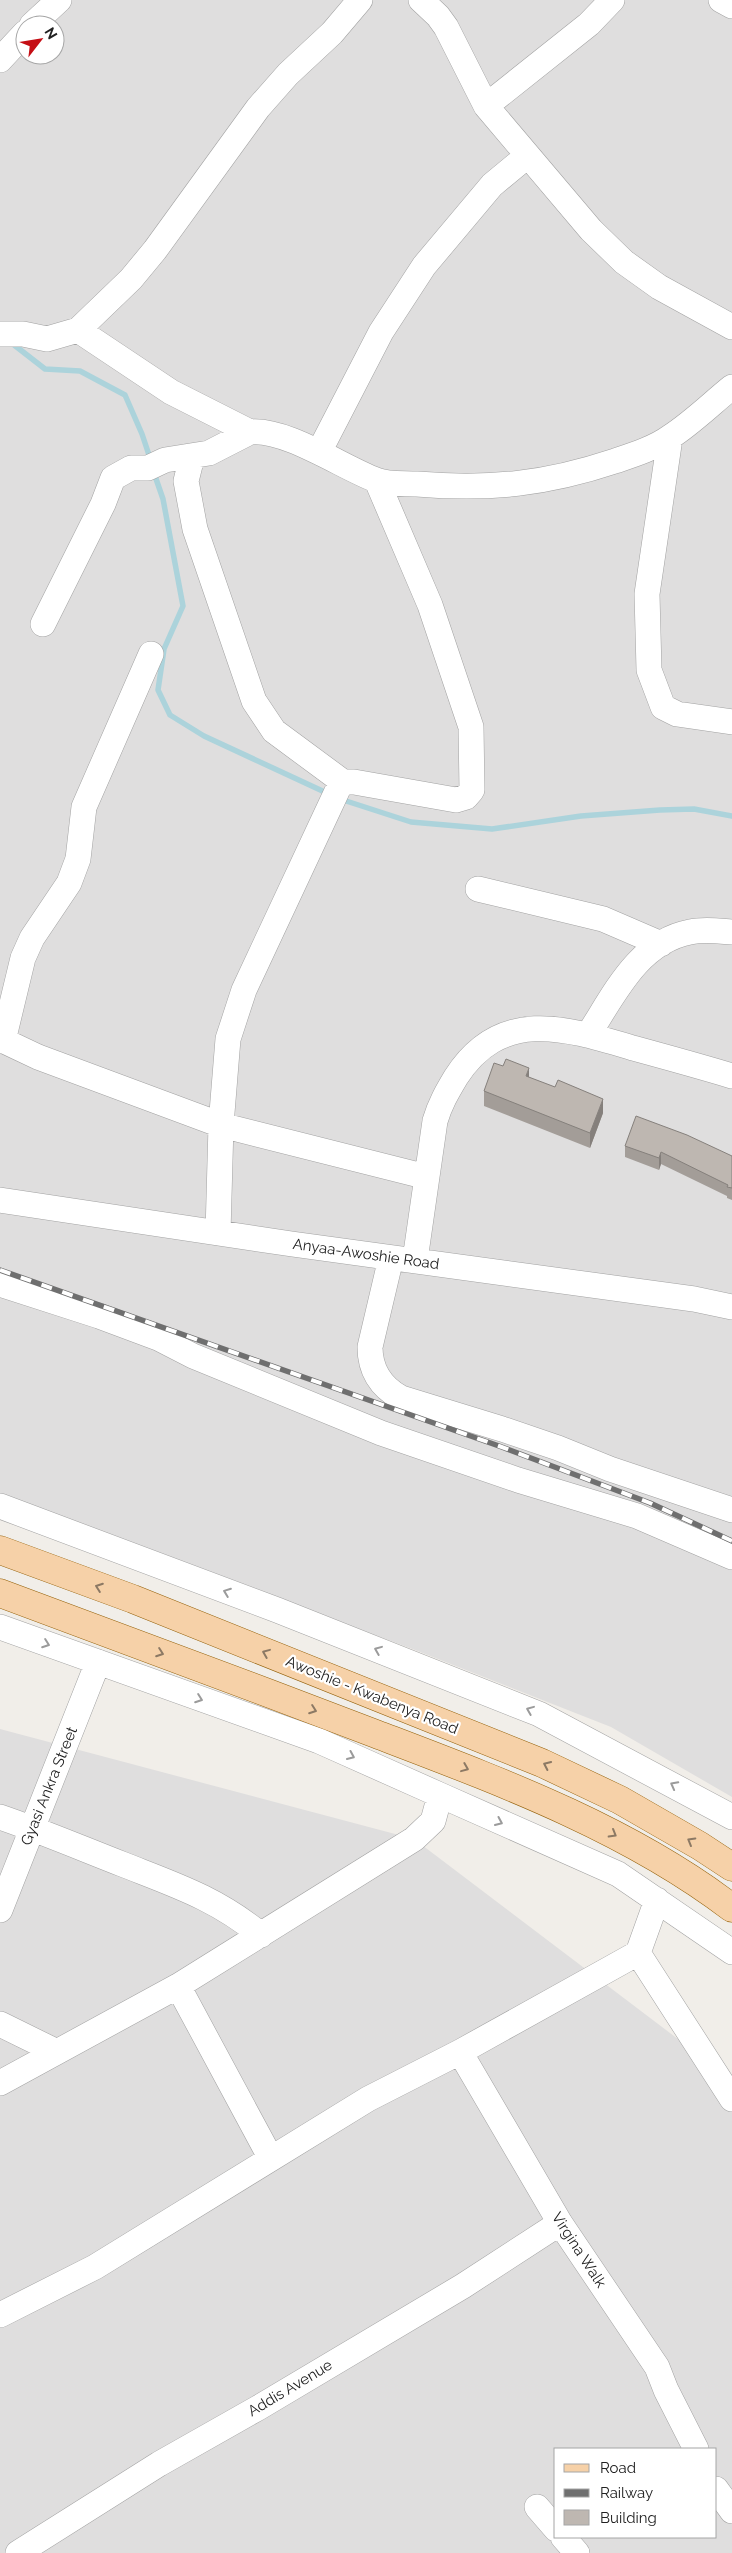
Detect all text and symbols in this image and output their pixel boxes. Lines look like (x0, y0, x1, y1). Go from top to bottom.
north arrow (15, 15, 65, 65)
text: N (42, 25, 61, 42)
street label: Anyaa-Awoshie Road (292, 1235, 440, 1273)
one-way arrow (95, 1583, 104, 1593)
one-way arrow (223, 1587, 232, 1598)
one-way arrow (41, 1638, 50, 1648)
one-way arrow (375, 1646, 383, 1656)
one-way arrow (156, 1647, 164, 1657)
one-way arrow (263, 1649, 271, 1659)
street label: Awoshie - Kwabenya Road (283, 1652, 461, 1738)
one-way arrow (194, 1693, 203, 1703)
one-way arrow (308, 1704, 317, 1714)
one-way arrow (526, 1706, 534, 1716)
street label: Gyasi Ankra Street (17, 1724, 81, 1848)
one-way arrow (346, 1749, 355, 1760)
one-way arrow (543, 1761, 552, 1772)
one-way arrow (460, 1762, 468, 1772)
one-way arrow (670, 1782, 679, 1792)
one-way arrow (494, 1815, 503, 1826)
one-way arrow (607, 1828, 616, 1838)
one-way arrow (688, 1837, 697, 1847)
street label: Virgina Walk (548, 2209, 610, 2291)
street label: Addis Avenue (245, 2356, 336, 2420)
legend (554, 2448, 717, 2538)
text: Road (600, 2459, 636, 2477)
text: Railway (600, 2484, 653, 2502)
text: Building (600, 2509, 657, 2527)

